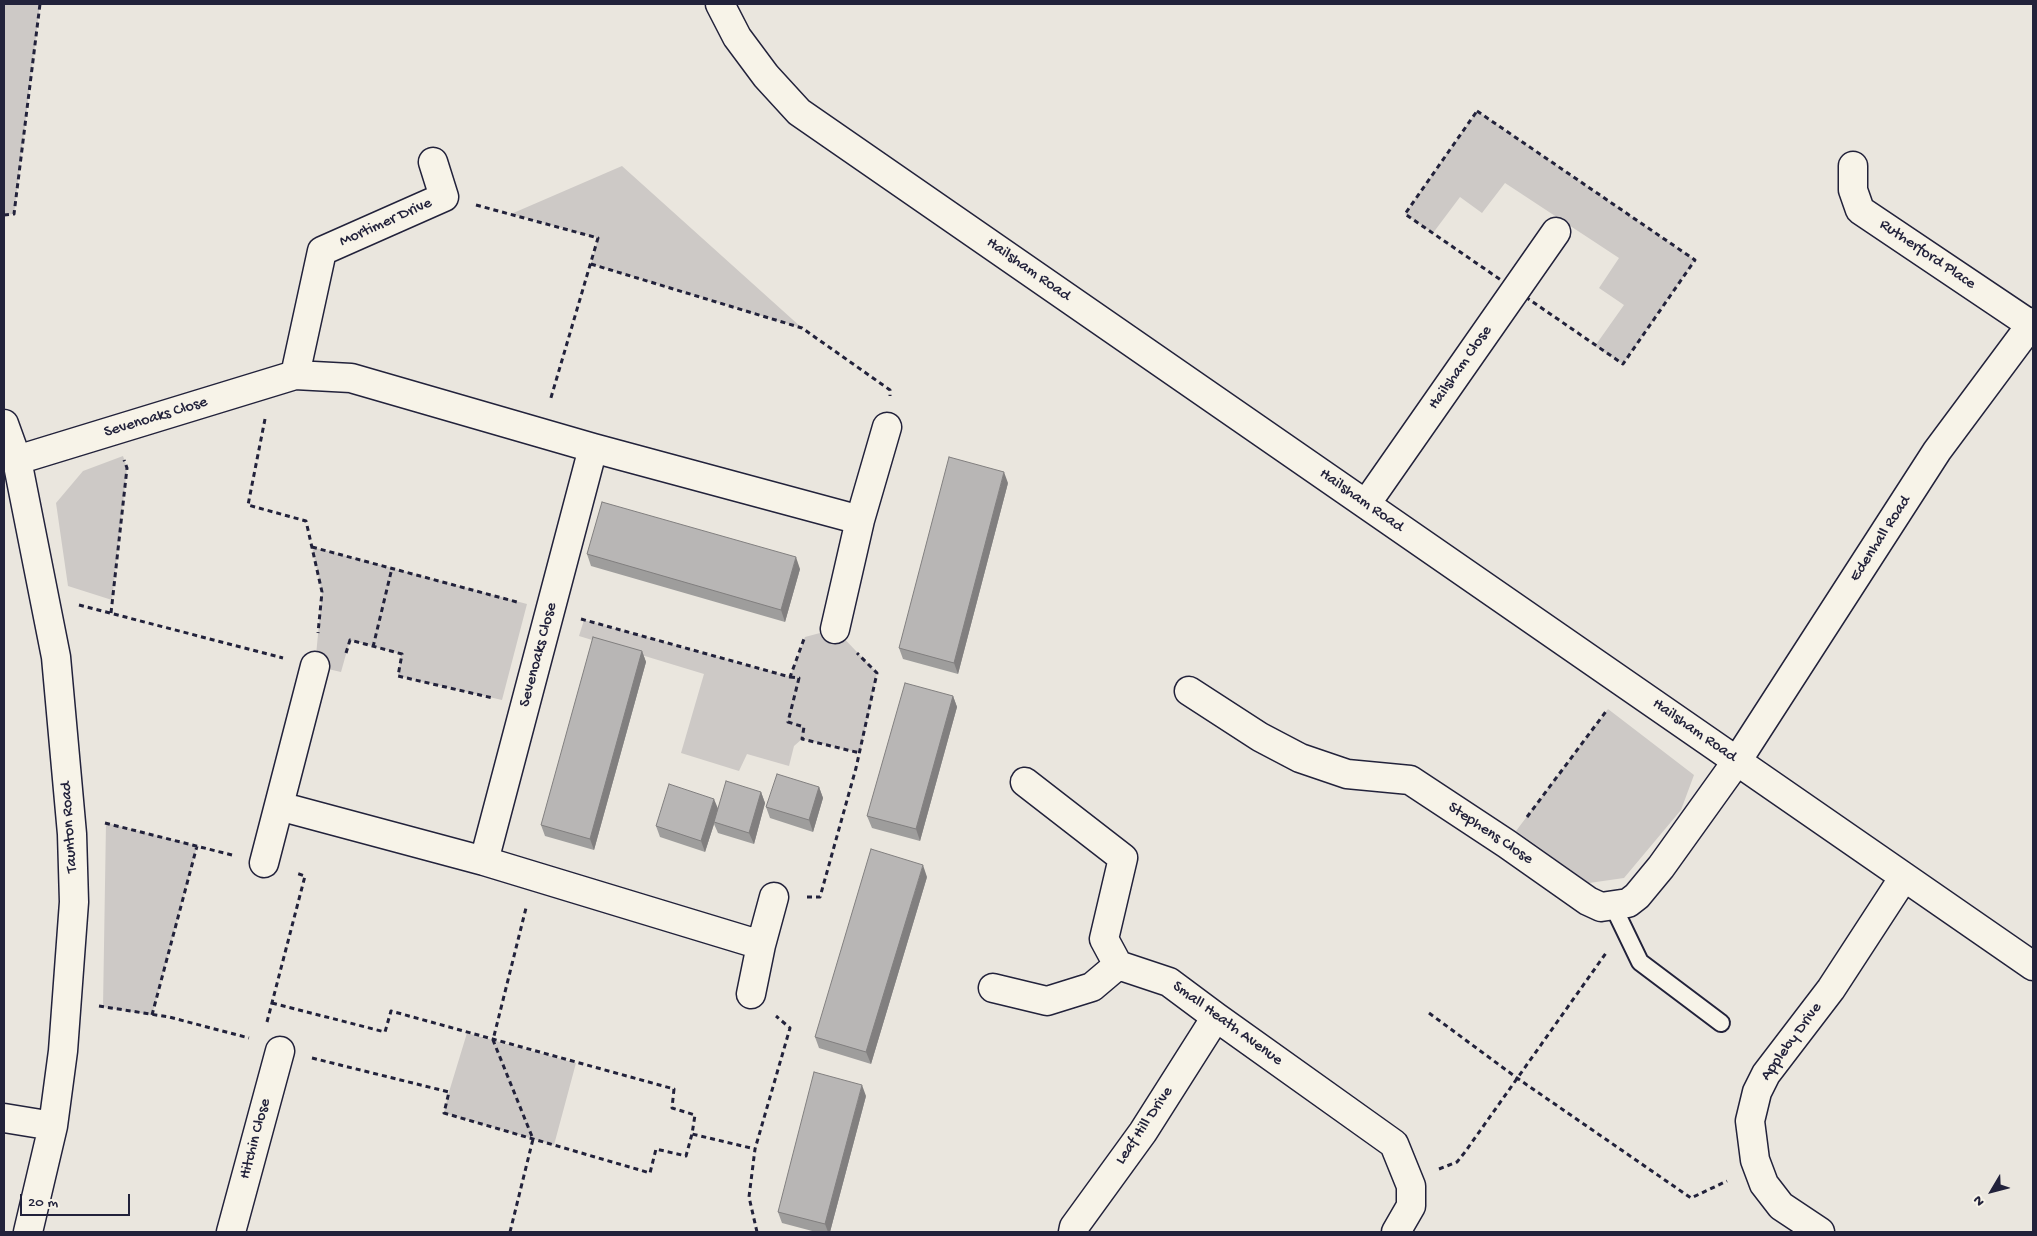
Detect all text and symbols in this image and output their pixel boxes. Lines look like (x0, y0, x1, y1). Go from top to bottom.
street label: Mortimer Drive (337, 194, 435, 252)
street label: Rutherford Place (1875, 216, 1979, 294)
street label: Hailsham Road (982, 234, 1074, 306)
street label: Hailsham Close (1425, 322, 1497, 414)
street label: Sevenoaks Close (102, 393, 210, 443)
street label: Hailsham Road (1315, 465, 1407, 537)
street label: Edenhall Road (1846, 492, 1916, 586)
street label: Sevenoaks Close (516, 601, 562, 709)
street label: Hailsham Road (1648, 695, 1740, 767)
street label: Taunton Road (57, 781, 83, 873)
street label: Stephens Close (1444, 798, 1536, 870)
street label: Small Heath Avenue (1168, 977, 1286, 1071)
street label: Appleby Drive (1757, 999, 1827, 1085)
street label: Leaf Hill Drive (1112, 1083, 1178, 1169)
street label: Hitchin Close (236, 1097, 276, 1181)
north arrow (1967, 1166, 2017, 1216)
scale bar (22, 1184, 132, 1216)
text: N (1970, 1192, 1989, 1209)
text: 20 m (28, 1194, 58, 1212)

